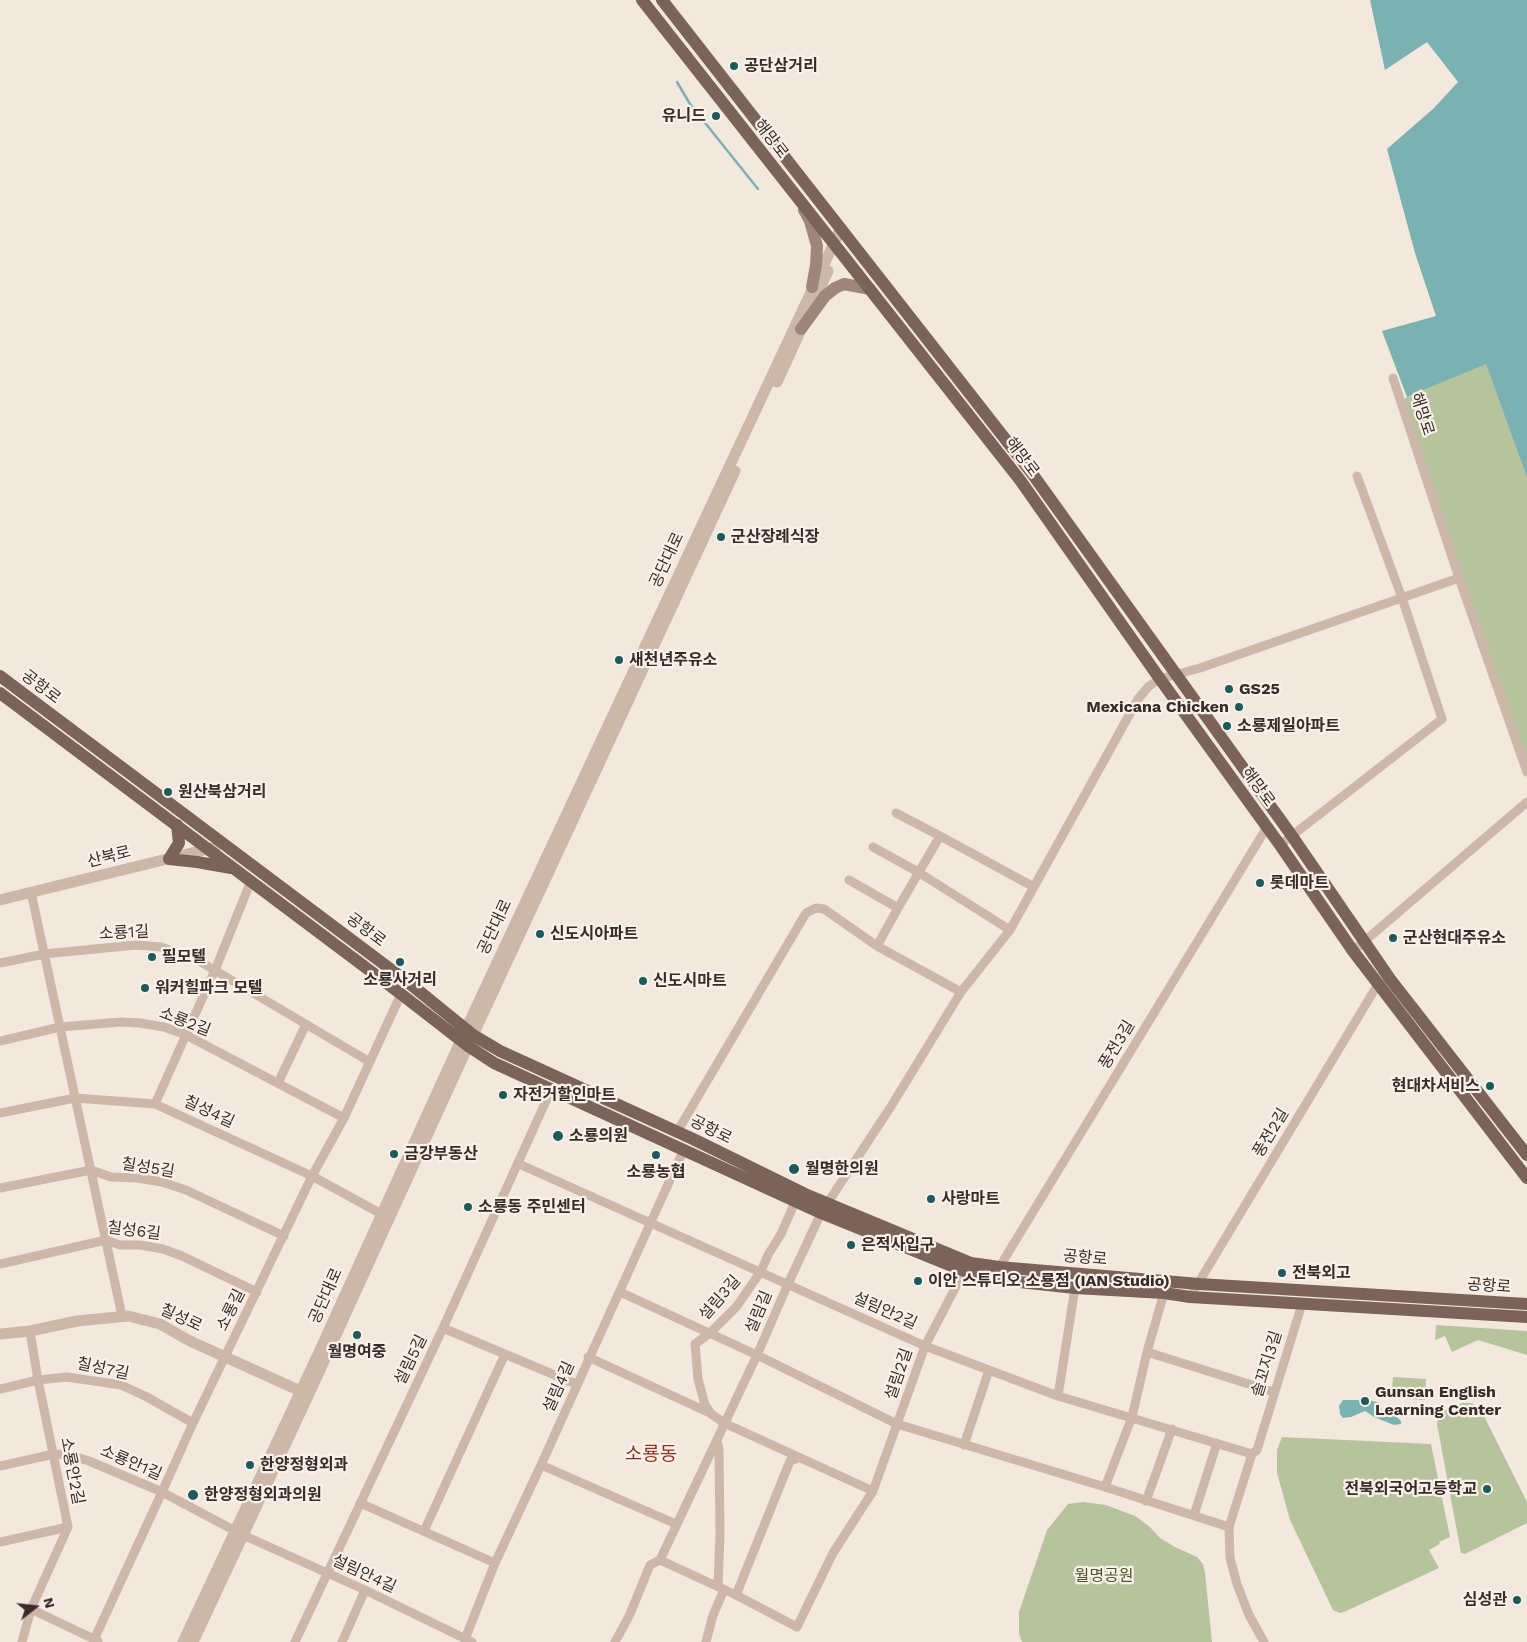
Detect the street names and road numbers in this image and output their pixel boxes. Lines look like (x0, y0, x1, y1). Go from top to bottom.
street label: 해망로 (750, 116, 792, 162)
street label: 해망로 (1406, 390, 1438, 438)
street label: 해망로 (1001, 434, 1043, 480)
street label: 공단대로 (646, 529, 688, 591)
street label: 공항로 (18, 666, 64, 708)
street label: 해망로 (1237, 763, 1279, 811)
street label: 산북로 (85, 842, 133, 872)
street label: 공단대로 (474, 896, 516, 958)
street label: 공항로 (343, 909, 389, 951)
street label: 소룡1길 (98, 922, 150, 944)
street label: 소룡2길 (157, 1003, 213, 1041)
street label: 풍전3길 (1095, 1017, 1139, 1073)
street label: 칠성4길 (181, 1092, 237, 1132)
street label: 풍전2길 (1249, 1105, 1293, 1161)
street label: 공항로 (687, 1112, 735, 1148)
street label: 칠성5길 (120, 1154, 176, 1182)
street label: 칠성6길 (106, 1218, 162, 1244)
street label: 공항로 (1062, 1247, 1108, 1269)
street label: 공단대로 (305, 1265, 347, 1327)
street label: 설림3길 (695, 1272, 745, 1324)
street label: 공항로 (1466, 1275, 1512, 1297)
street label: 소룡길 (213, 1286, 249, 1334)
street label: 설림길 (742, 1288, 776, 1336)
street label: 설림안2길 (850, 1288, 920, 1334)
street label: 칠성로 (157, 1300, 205, 1336)
street label: 솔꼬지3길 (1248, 1329, 1286, 1399)
street label: 설림5길 (391, 1332, 431, 1388)
street label: 설림2길 (881, 1346, 917, 1402)
street label: 칠성7길 (75, 1354, 131, 1384)
street label: 설림4길 (539, 1358, 579, 1416)
street label: 소룡안2길 (56, 1436, 88, 1506)
street label: 소룡안1길 (97, 1441, 165, 1485)
street label: 설림안4길 (329, 1551, 399, 1597)

